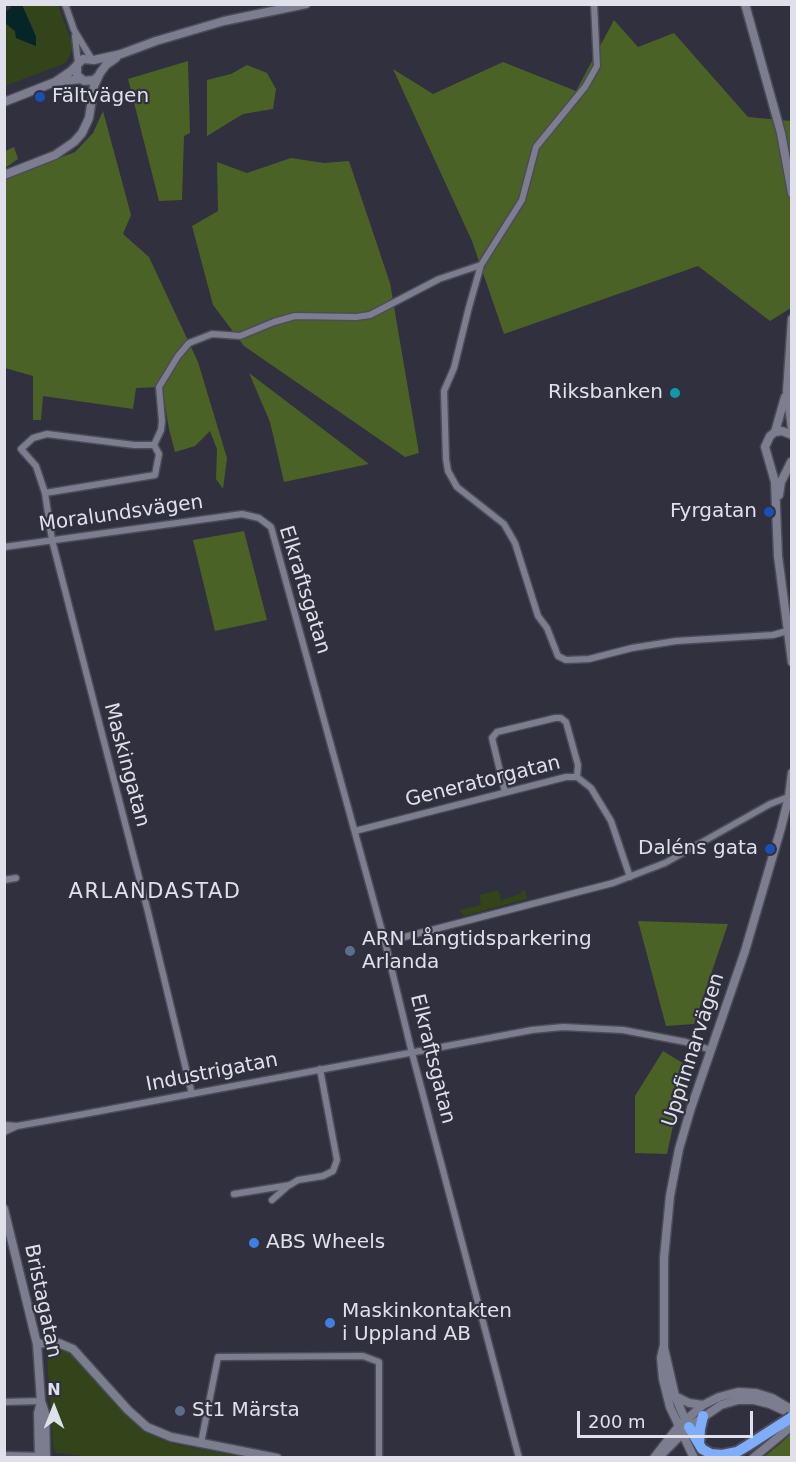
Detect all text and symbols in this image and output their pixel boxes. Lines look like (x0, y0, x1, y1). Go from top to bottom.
place label: Fältvägen (52, 85, 149, 109)
marker: Fältvägen (33, 90, 47, 104)
place label: Riksbanken (548, 381, 663, 405)
marker: Riksbanken (668, 386, 682, 400)
street label: Moralundsvägen (37, 491, 205, 537)
place label: Fyrgatan (670, 500, 757, 524)
marker: Fyrgatan (762, 505, 776, 519)
street label: Elkraftsgatan (273, 523, 335, 657)
street label: Maskingatan (98, 700, 154, 830)
street label: Generatorgatan (403, 751, 563, 813)
place label: Daléns gata (638, 837, 758, 861)
marker: Daléns gata (763, 842, 777, 856)
district label: ARLANDASTAD (69, 880, 241, 906)
place label: ARN Långtidsparkering Arlanda (362, 928, 592, 975)
marker: ARN Långtidsparkering Arlanda (343, 944, 357, 958)
street label: Uppfinnarvägen (658, 970, 730, 1130)
street label: Elkraftsgatan (404, 992, 460, 1126)
street label: Industrigatan (144, 1048, 280, 1098)
place label: ABS Wheels (266, 1231, 385, 1255)
marker: ABS Wheels (247, 1236, 261, 1250)
street label: Bristagatan (18, 1242, 66, 1360)
place label: Maskinkontakten i Uppland AB (342, 1300, 512, 1347)
marker: Maskinkontakten i Uppland AB (323, 1316, 337, 1330)
north arrow (24, 1378, 84, 1438)
text: N (47, 1380, 61, 1399)
place label: St1 Märsta (192, 1399, 300, 1423)
scale bar (580, 1399, 756, 1437)
marker: St1 Märsta (173, 1404, 187, 1418)
text: 200 m (588, 1411, 646, 1432)

